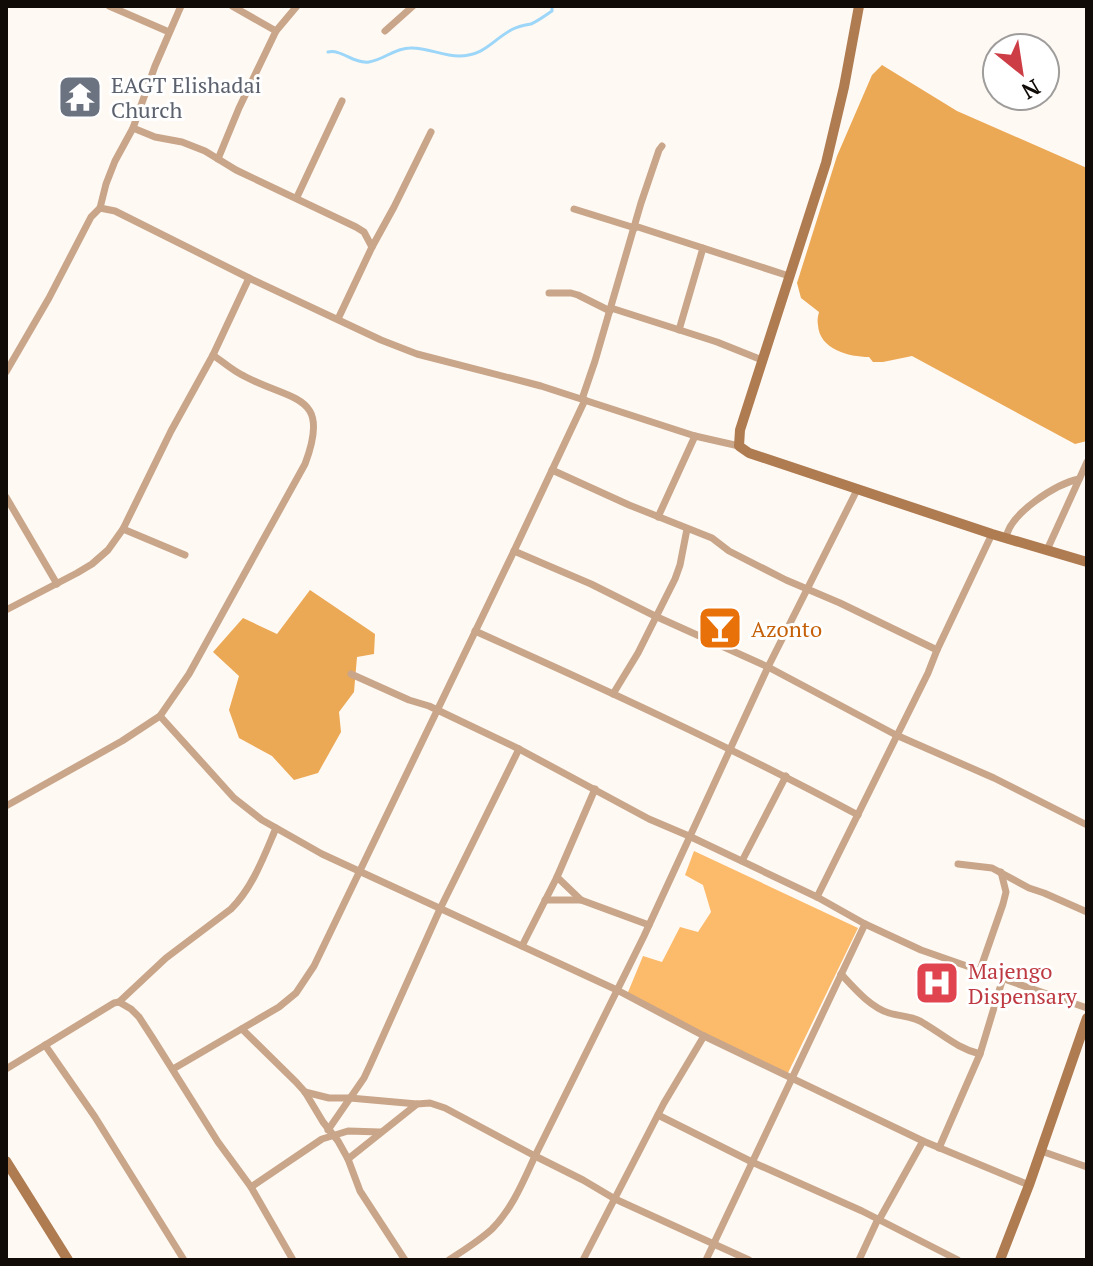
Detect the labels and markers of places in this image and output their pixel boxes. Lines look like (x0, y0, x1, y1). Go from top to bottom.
place label: EAGT Elishadai Church (111, 70, 261, 124)
temple icon: EAGT Elishadai Church (56, 73, 104, 121)
bar icon: Azonto (696, 604, 744, 652)
place label: Azonto (751, 614, 822, 643)
place label: Majengo Dispensary (968, 956, 1078, 1010)
hospital icon: Majengo Dispensary (913, 959, 961, 1007)

